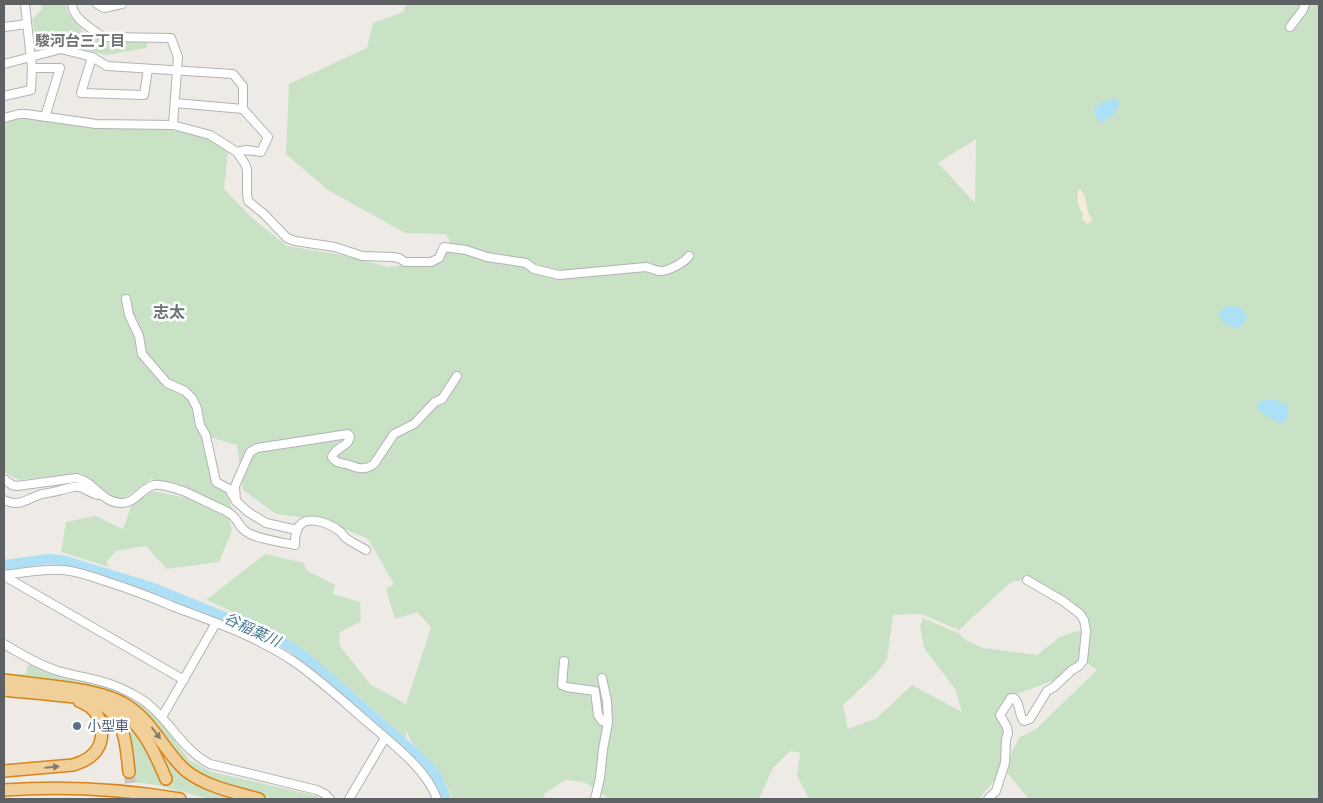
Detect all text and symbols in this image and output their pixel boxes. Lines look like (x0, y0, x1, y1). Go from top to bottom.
district label: 駿河台三丁目 (35, 32, 125, 50)
district label: 志太 (153, 303, 185, 323)
water label: 谷稲葉川 (221, 609, 285, 652)
place label: 小型車 (87, 718, 129, 735)
marker: 小型車 (71, 720, 83, 732)
one-way arrow (150, 726, 161, 739)
one-way arrow (45, 762, 61, 770)

